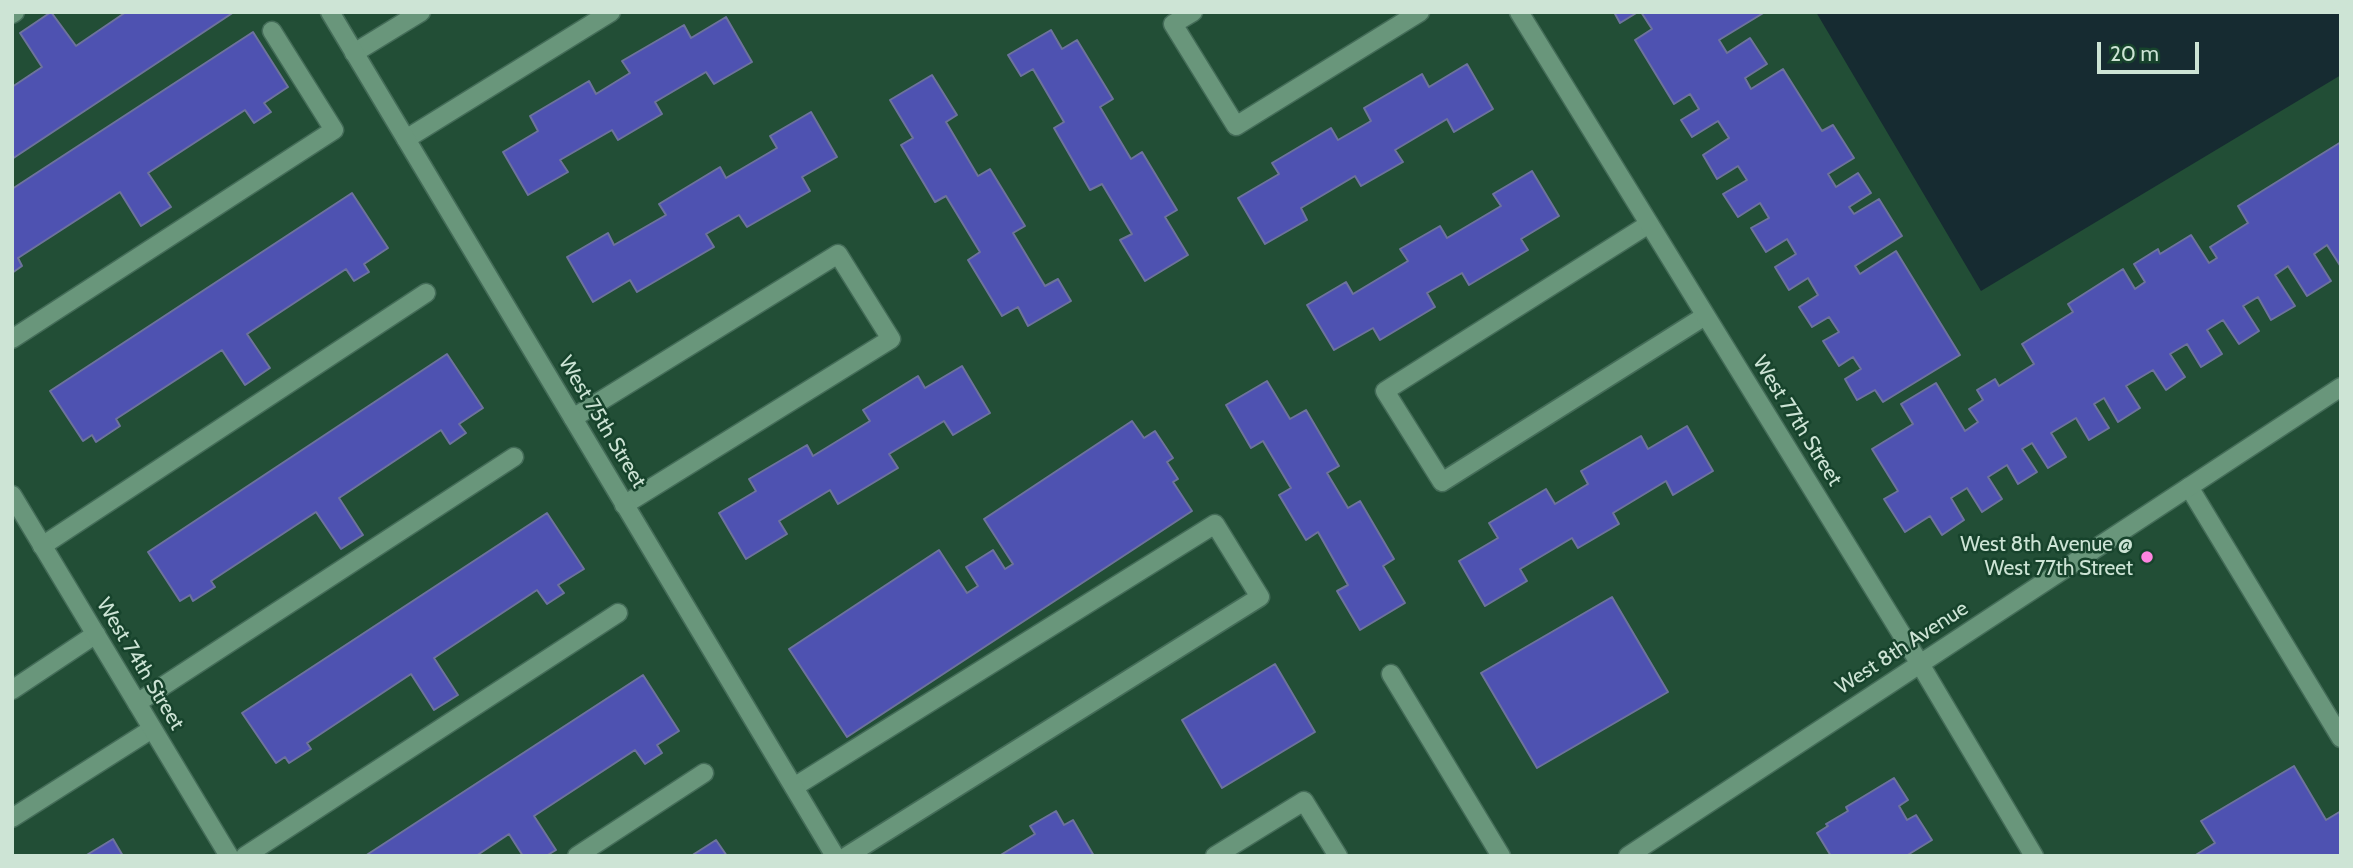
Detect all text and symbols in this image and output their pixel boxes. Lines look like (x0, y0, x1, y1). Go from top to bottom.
scale bar (2101, 28, 2202, 72)
text: 20 m (2110, 41, 2159, 66)
street label: West 75th Street (553, 351, 651, 493)
street label: West 77th Street (1747, 351, 1847, 491)
place label: West 8th Avenue @ West 77th Street (1960, 532, 2133, 582)
marker: West 8th Avenue @ West 77th Street (2139, 549, 2155, 565)
street label: West 74th Street (91, 593, 189, 735)
street label: West 8th Avenue (1831, 596, 1973, 700)

